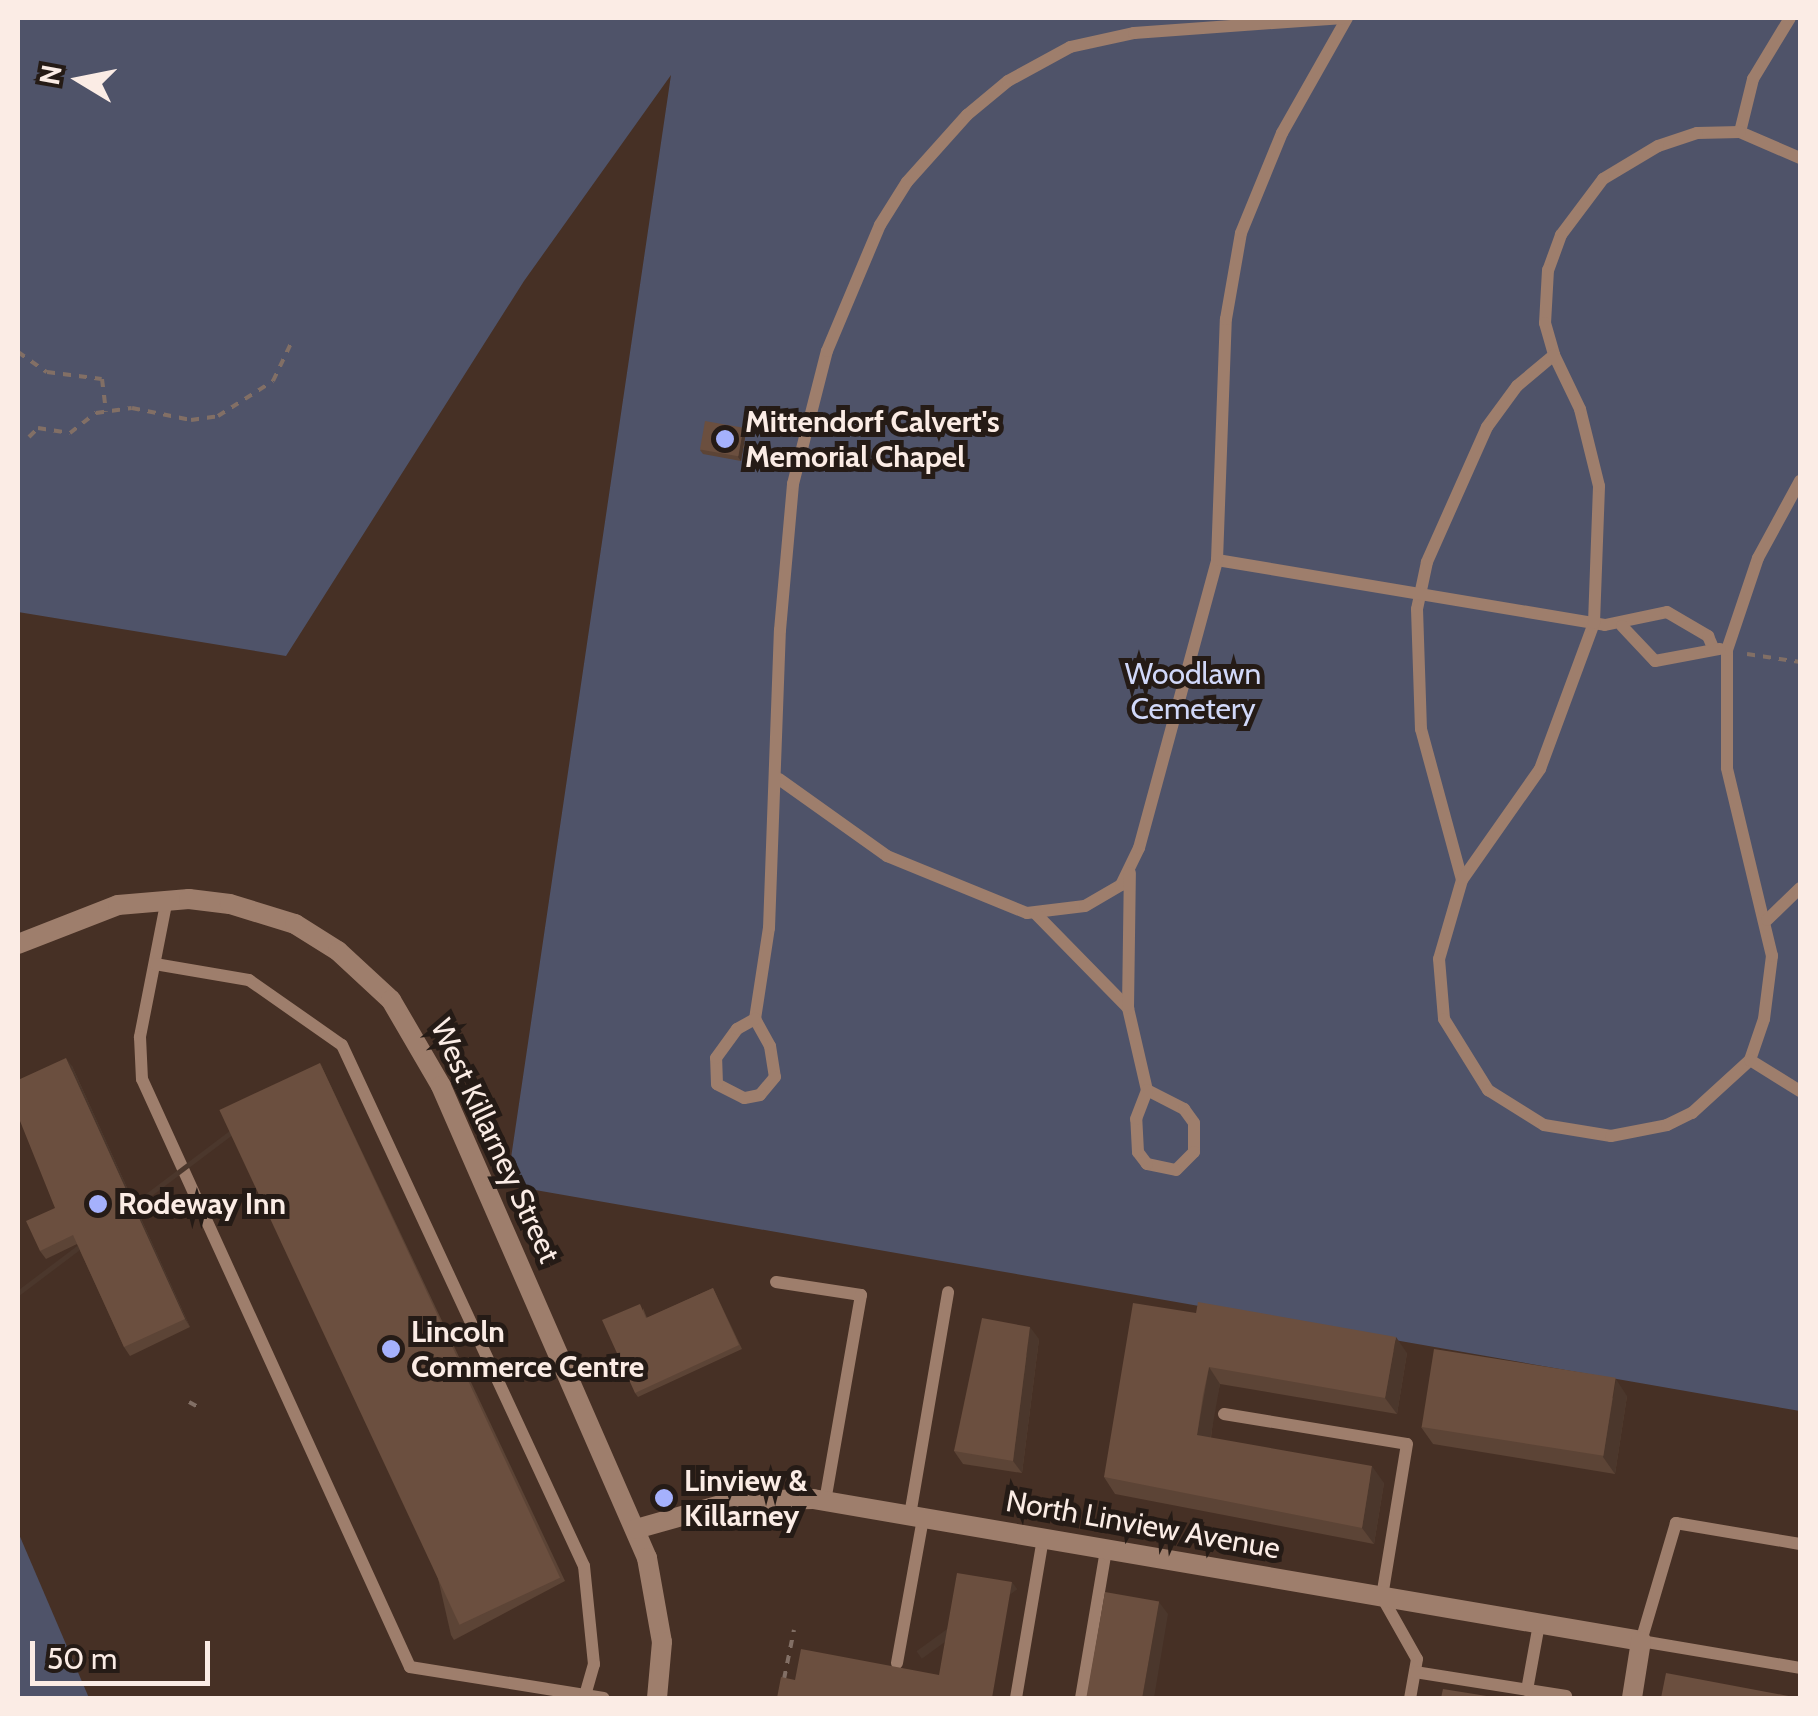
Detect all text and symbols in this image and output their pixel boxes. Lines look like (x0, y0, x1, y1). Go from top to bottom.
north arrow (30, 30, 130, 130)
text: N (32, 62, 69, 87)
place label: Mittendorf Calvert's Memorial Chapel (745, 404, 1000, 474)
marker: Mittendorf Calvert's Memorial Chapel (714, 428, 736, 450)
park label: Woodlawn Cemetery (1125, 656, 1261, 726)
street label: West Killarney Street (423, 1013, 567, 1269)
place label: Rodeway Inn (118, 1186, 286, 1222)
marker: Rodeway Inn (87, 1193, 109, 1215)
place label: Lincoln Commerce Centre (411, 1314, 644, 1384)
marker: Lincoln Commerce Centre (380, 1338, 402, 1360)
place label: Linview & Killarney (684, 1463, 807, 1534)
street label: North Linview Avenue (1003, 1483, 1283, 1567)
marker: Linview & Killarney (653, 1487, 675, 1509)
scale bar (35, 1621, 215, 1683)
text: 50 m (47, 1640, 117, 1677)

